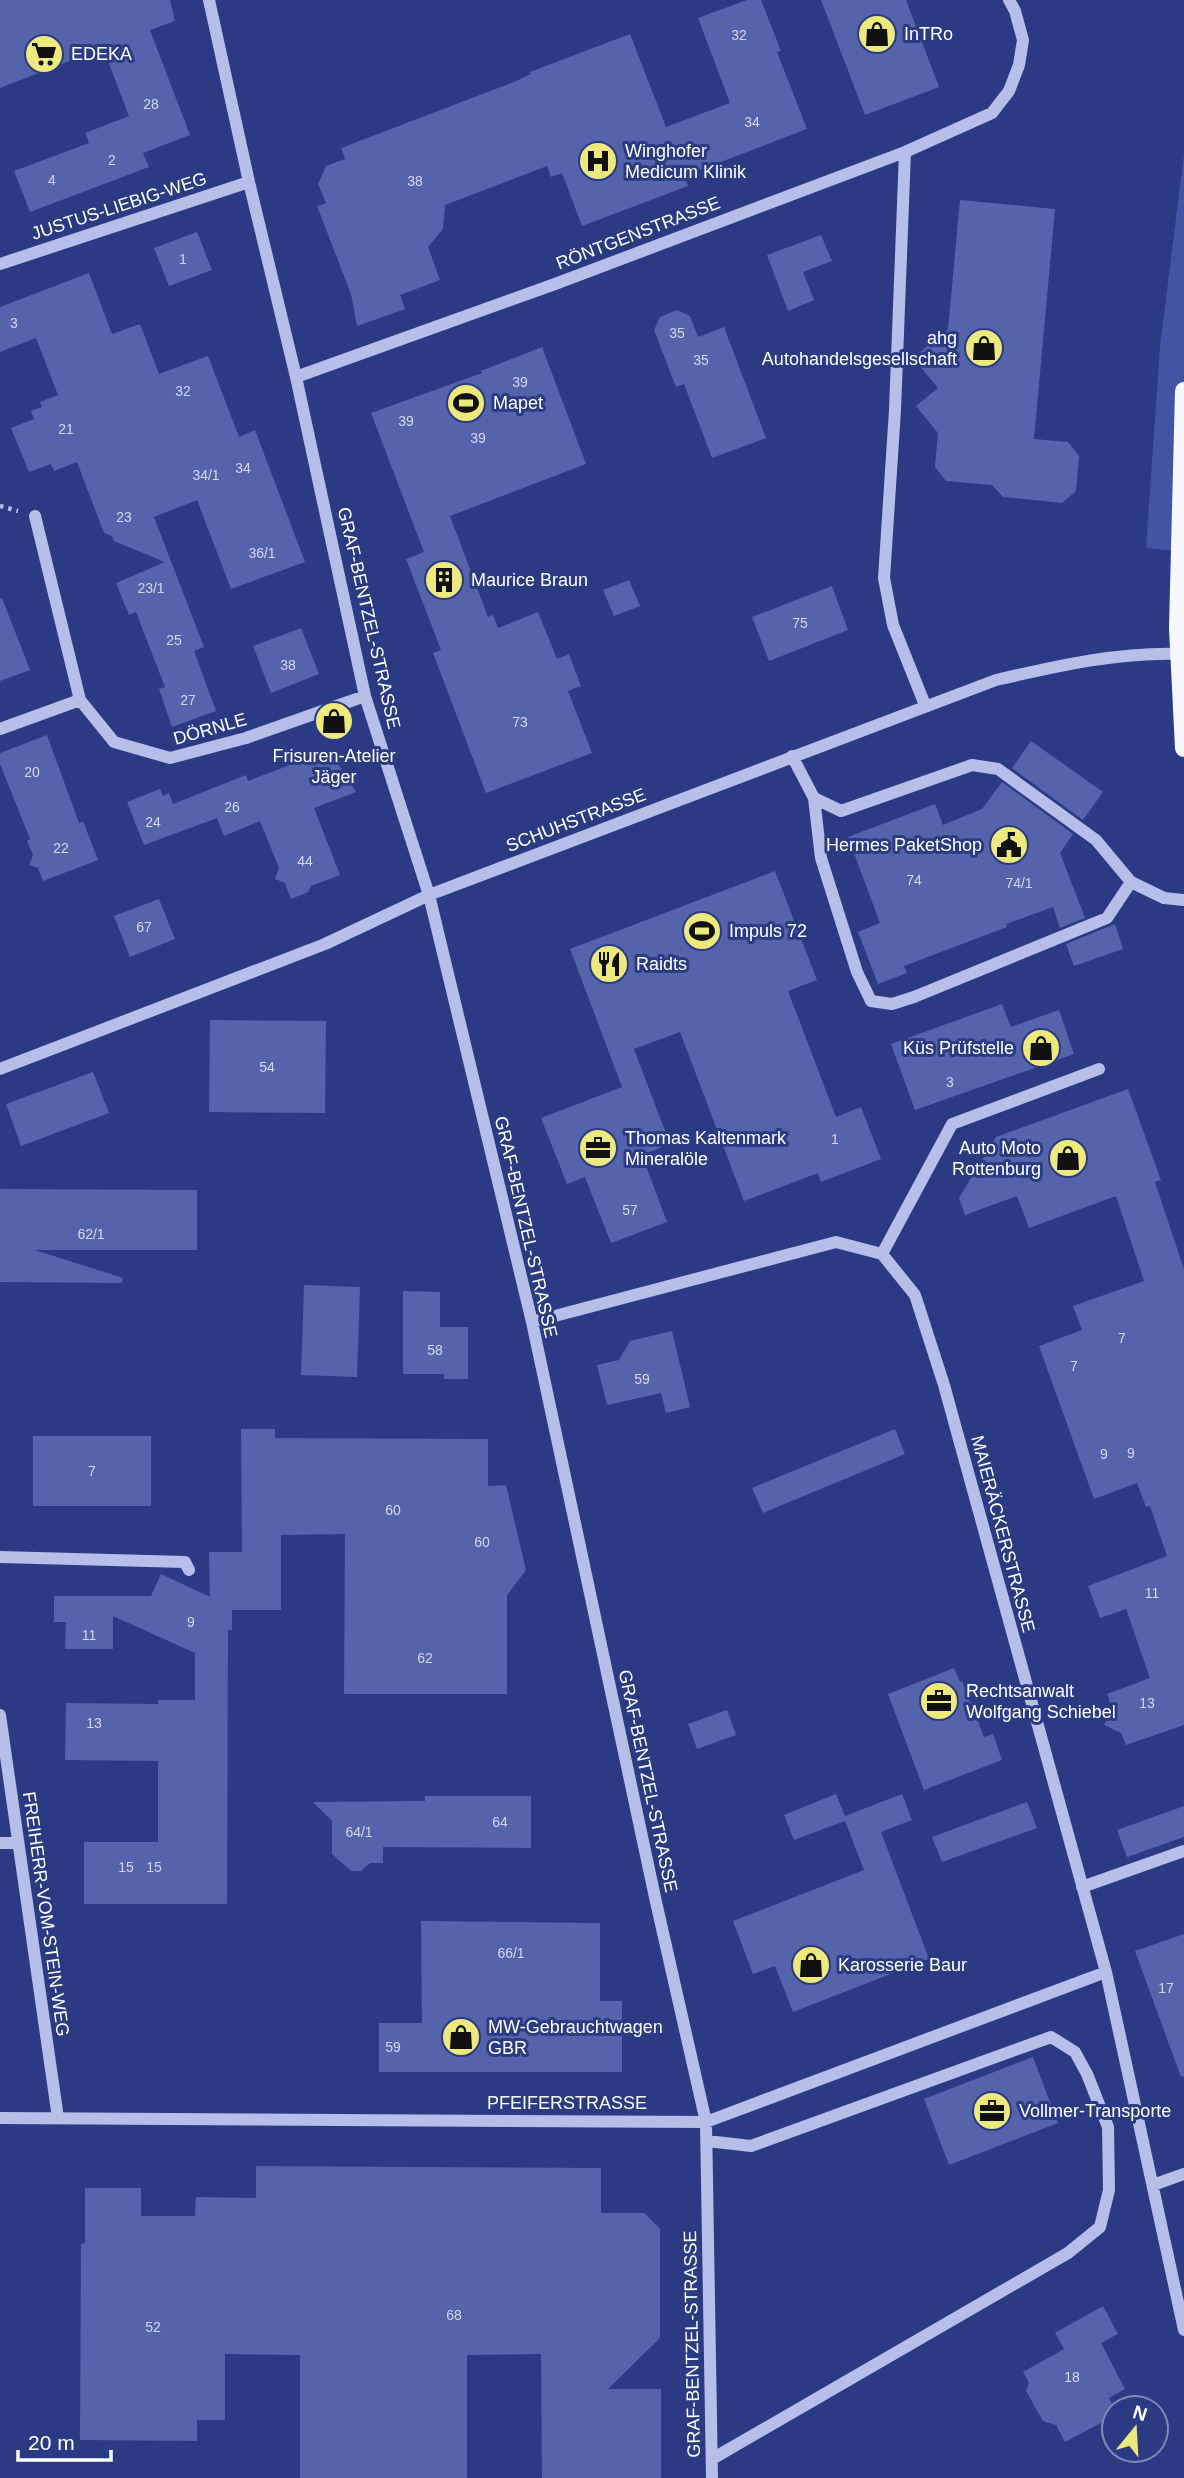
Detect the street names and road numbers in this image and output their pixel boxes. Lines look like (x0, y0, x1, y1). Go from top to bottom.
street label: JUSTUS-LIEBIG-WEG (29, 168, 209, 244)
street label: RÖNTGENSTRASSE (553, 192, 723, 274)
street label: GRAF-BENTZEL-STRASSE (334, 505, 404, 731)
street label: DÖRNLE (171, 709, 249, 749)
street label: SCHUHSTRASSE (503, 784, 649, 856)
street label: GRAF-BENTZEL-STRASSE (491, 1114, 561, 1340)
street label: MAIERÄCKERSTRASSE (967, 1433, 1039, 1635)
street label: GRAF-BENTZEL-STRASSE (615, 1668, 681, 1894)
street label: FREIHERR-VOM-STEIN-WEG (19, 1790, 73, 2038)
street label: PFEIFERSTRASSE (487, 2093, 647, 2113)
street label: GRAF-BENTZEL-STRASSE (680, 2230, 704, 2458)

